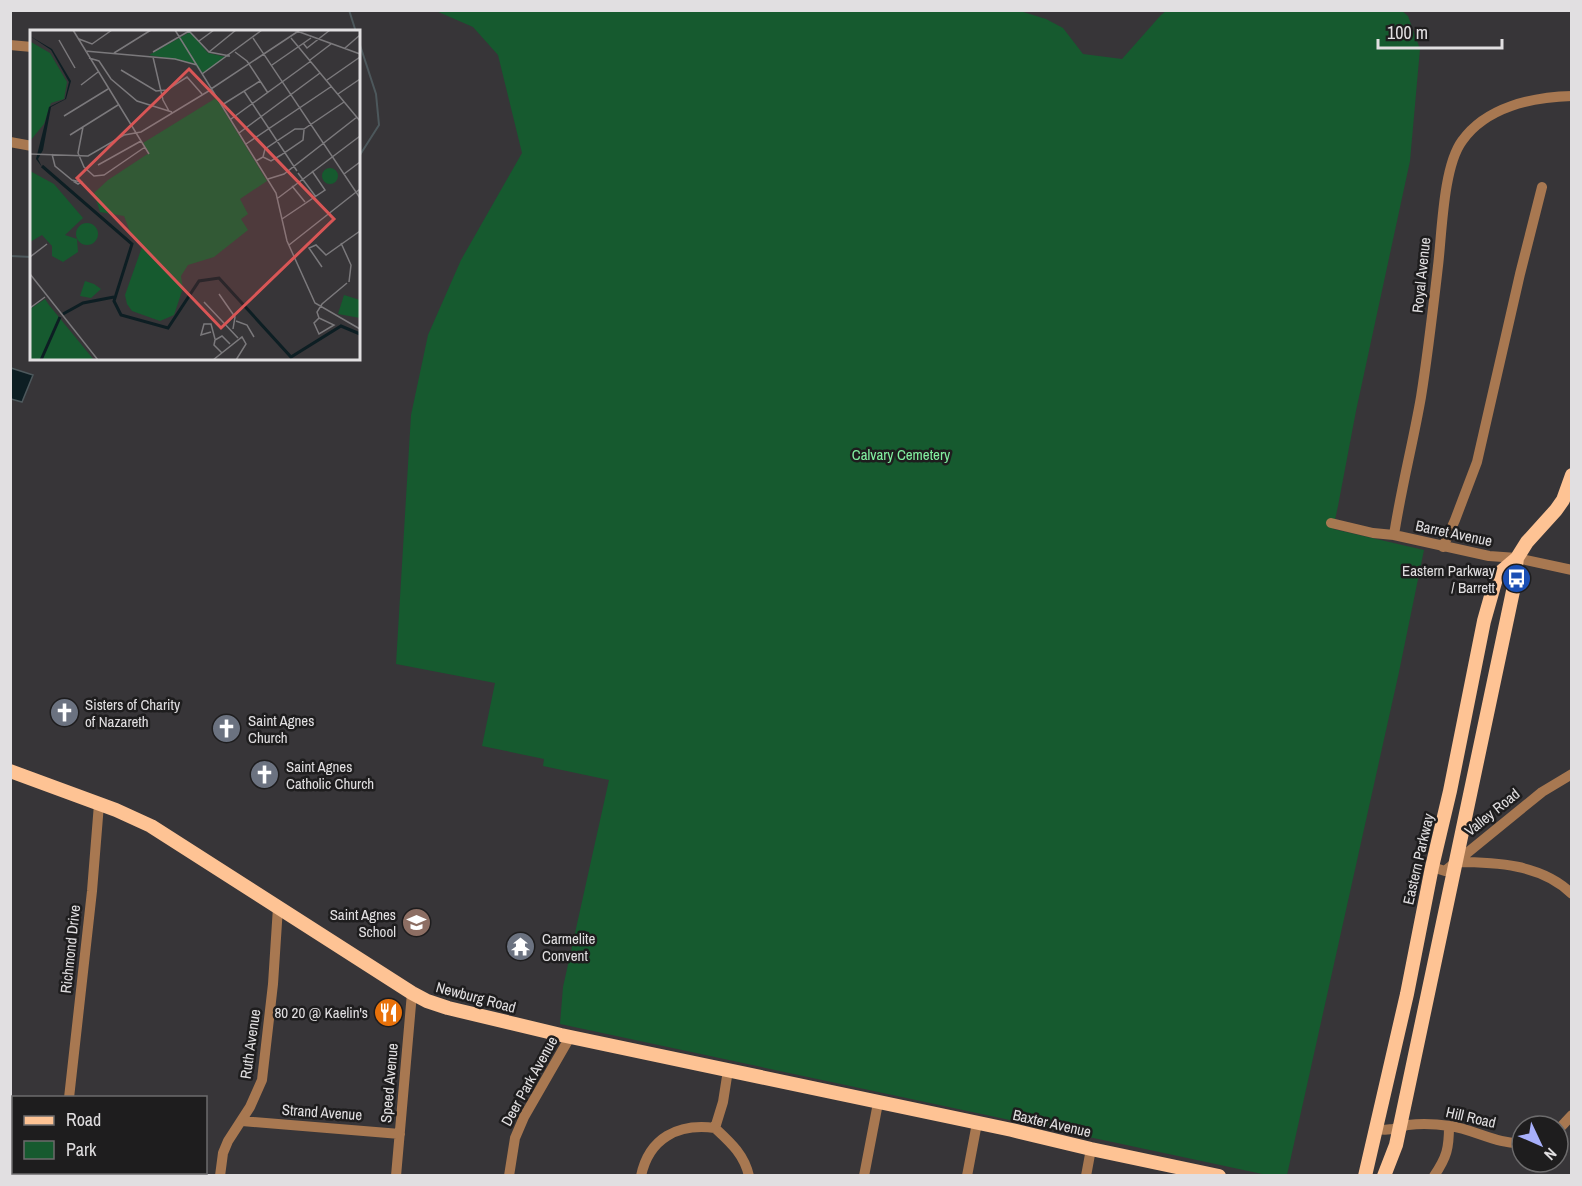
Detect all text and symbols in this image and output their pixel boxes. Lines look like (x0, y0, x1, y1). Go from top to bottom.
scale bar (1378, 12, 1502, 50)
text: 100 m (1387, 20, 1428, 45)
inset map (30, 30, 360, 360)
street label: Royal Avenue (1407, 236, 1435, 314)
park label: Calvary Cemetery (852, 444, 951, 465)
street label: Barret Avenue (1414, 515, 1494, 551)
place label: Eastern Parkway / Barrett (1402, 560, 1496, 598)
bus stop icon: Eastern Parkway / Barrett (1500, 563, 1532, 595)
place label: Sisters of Charity of Nazareth (85, 694, 181, 732)
church icon: Sisters of Charity of Nazareth (48, 697, 80, 729)
place label: Saint Agnes Church (248, 710, 314, 748)
church icon: Saint Agnes Church (211, 713, 243, 745)
place label: Saint Agnes Catholic Church (286, 756, 374, 794)
church icon: Saint Agnes Catholic Church (249, 759, 281, 791)
street label: Valley Road (1460, 783, 1524, 841)
street label: Eastern Parkway (1397, 811, 1439, 907)
street label: Richmond Drive (55, 904, 85, 994)
place label: Saint Agnes School (330, 904, 396, 942)
school or university icon: Saint Agnes School (401, 907, 433, 939)
place label: Carmelite Convent (542, 928, 595, 966)
temple icon: Carmelite Convent (505, 931, 537, 963)
street label: Newburg Road (434, 976, 518, 1018)
restaurant icon: 80 20 @ Kaelin's (373, 996, 405, 1028)
place label: 80 20 @ Kaelin's (275, 1002, 368, 1023)
street label: Ruth Avenue (235, 1008, 265, 1080)
street label: Deer Park Avenue (496, 1032, 562, 1130)
street label: Speed Avenue (375, 1042, 403, 1124)
legend (12, 1096, 207, 1174)
street label: Strand Avenue (281, 1099, 363, 1125)
street label: Hill Road (1444, 1101, 1498, 1133)
street label: Baxter Avenue (1011, 1104, 1093, 1142)
text: Road (66, 1107, 101, 1132)
north arrow (1510, 1114, 1570, 1174)
text: Park (66, 1137, 97, 1162)
text: N (1540, 1143, 1562, 1165)

